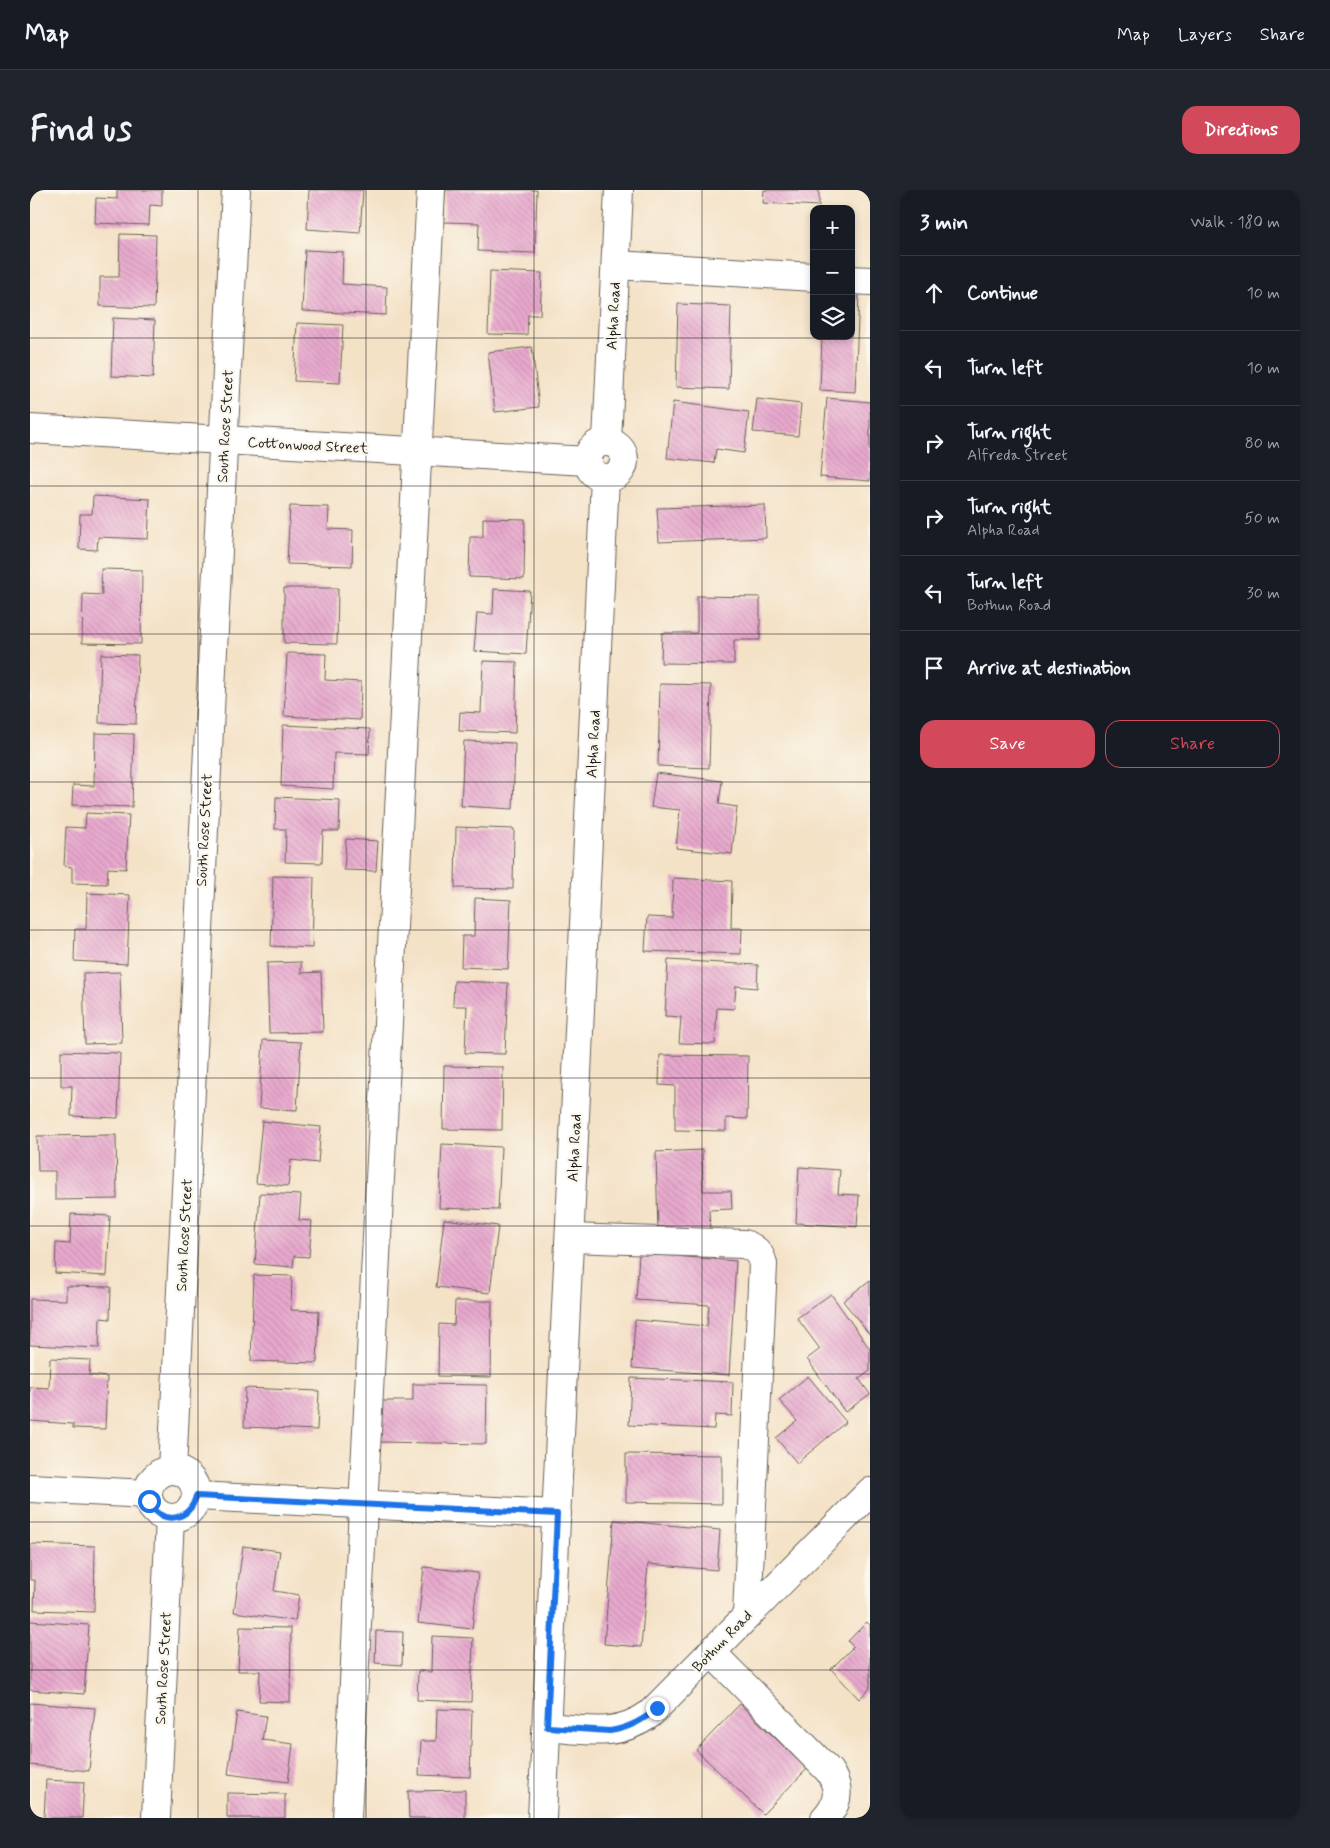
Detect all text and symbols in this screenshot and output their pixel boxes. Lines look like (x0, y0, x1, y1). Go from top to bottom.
text: Map (25, 19, 69, 50)
text: Map (1117, 23, 1150, 47)
text: Layers (1178, 23, 1232, 47)
text: Share (1260, 23, 1305, 47)
button: Directions (1182, 106, 1300, 154)
text: Find us (30, 107, 132, 153)
map controls (810, 205, 855, 340)
button: + (810, 205, 855, 250)
text: 3 min (920, 209, 968, 237)
text: Walk · 180 m (1191, 212, 1280, 233)
button: − (810, 250, 855, 295)
icon: ahead (920, 279, 948, 307)
text: Continue (967, 281, 1038, 306)
street label: Alpha Road (602, 282, 626, 351)
text: 10 m (1247, 283, 1280, 304)
button: layers (810, 295, 855, 340)
icon: left (920, 354, 948, 382)
text: Turn left (967, 356, 1043, 381)
text: 10 m (1247, 358, 1280, 379)
street label: South Rose Street (213, 369, 239, 483)
text: Turn right (967, 420, 1051, 445)
icon: right (920, 429, 948, 457)
street label: Cottonwood Street (247, 433, 369, 459)
text: 80 m (1245, 433, 1280, 454)
text: Alfreda Street (967, 445, 1067, 466)
text: Turn right (967, 495, 1051, 520)
icon: right (920, 504, 948, 532)
text: 50 m (1244, 508, 1280, 529)
text: Alpha Road (967, 520, 1040, 541)
text: Turn left (967, 570, 1043, 595)
icon: left (920, 579, 948, 607)
text: 30 m (1247, 583, 1280, 604)
text: Bothun Road (967, 595, 1051, 616)
icon: arrive (920, 654, 948, 682)
text: Arrive at destination (967, 656, 1131, 681)
street label: Alpha Road (582, 710, 606, 779)
button: Save (920, 720, 1095, 768)
button: Share (1105, 720, 1280, 768)
street label: South Rose Street (192, 773, 218, 887)
street label: Alpha Road (563, 1114, 587, 1183)
street label: South Rose Street (172, 1178, 198, 1292)
route start (138, 1490, 161, 1513)
street label: Bothun Road (688, 1606, 757, 1677)
street label: South Rose Street (151, 1611, 177, 1725)
route end (646, 1697, 669, 1720)

